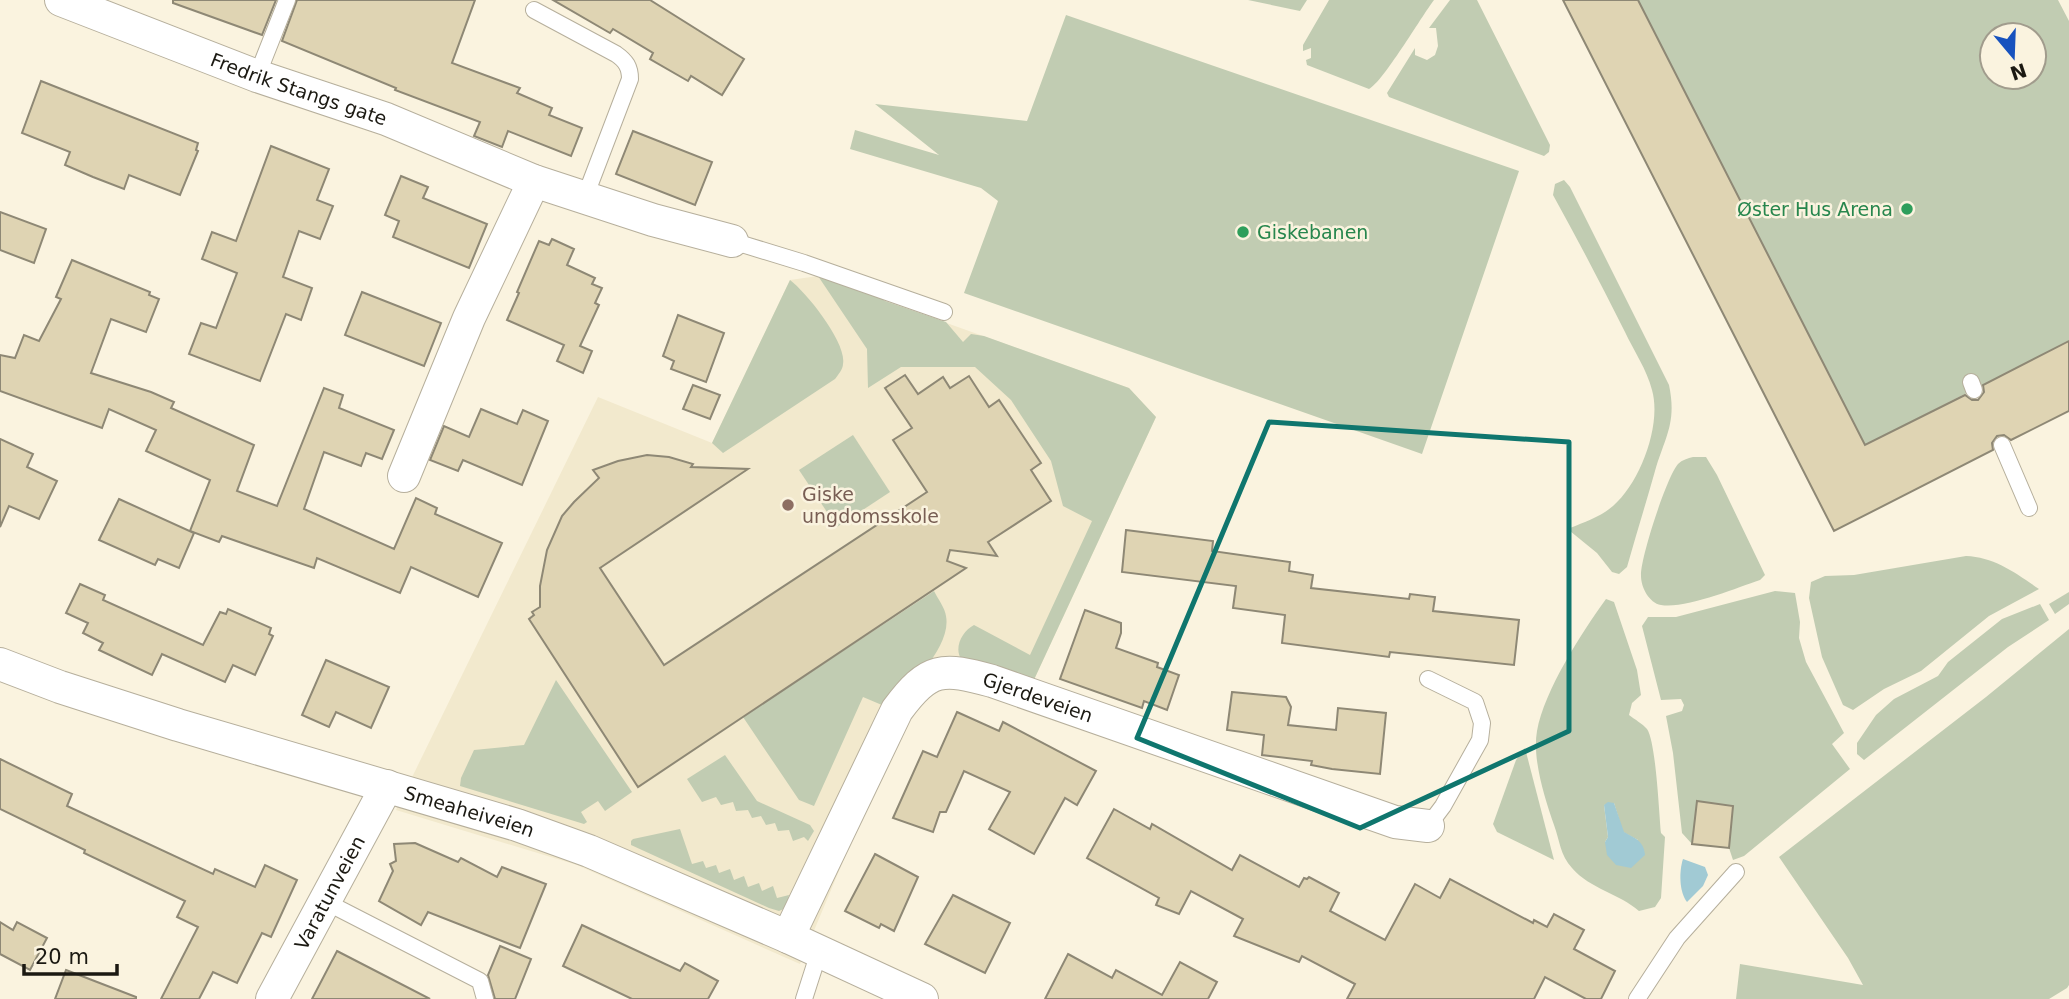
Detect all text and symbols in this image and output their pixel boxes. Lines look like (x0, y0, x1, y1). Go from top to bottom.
north arrow (1978, 21, 2048, 91)
street label: Fredrik Stangs gate (208, 48, 390, 130)
text: N (2007, 59, 2030, 85)
place label: Øster Hus Arena (1737, 198, 1893, 220)
marker: Øster Hus Arena (1899, 201, 1915, 217)
place label: Giskebanen (1257, 221, 1368, 243)
marker: Giskebanen (1235, 224, 1251, 240)
place label: Giske ungdomsskole (802, 483, 939, 527)
marker: Giske ungdomsskole (780, 497, 796, 513)
street label: Gjerdeveien (981, 668, 1096, 726)
street label: Smeaheiveien (402, 781, 537, 841)
street label: Varatunveien (290, 832, 369, 953)
scale bar (24, 932, 117, 976)
text: 20 m (35, 945, 89, 969)

